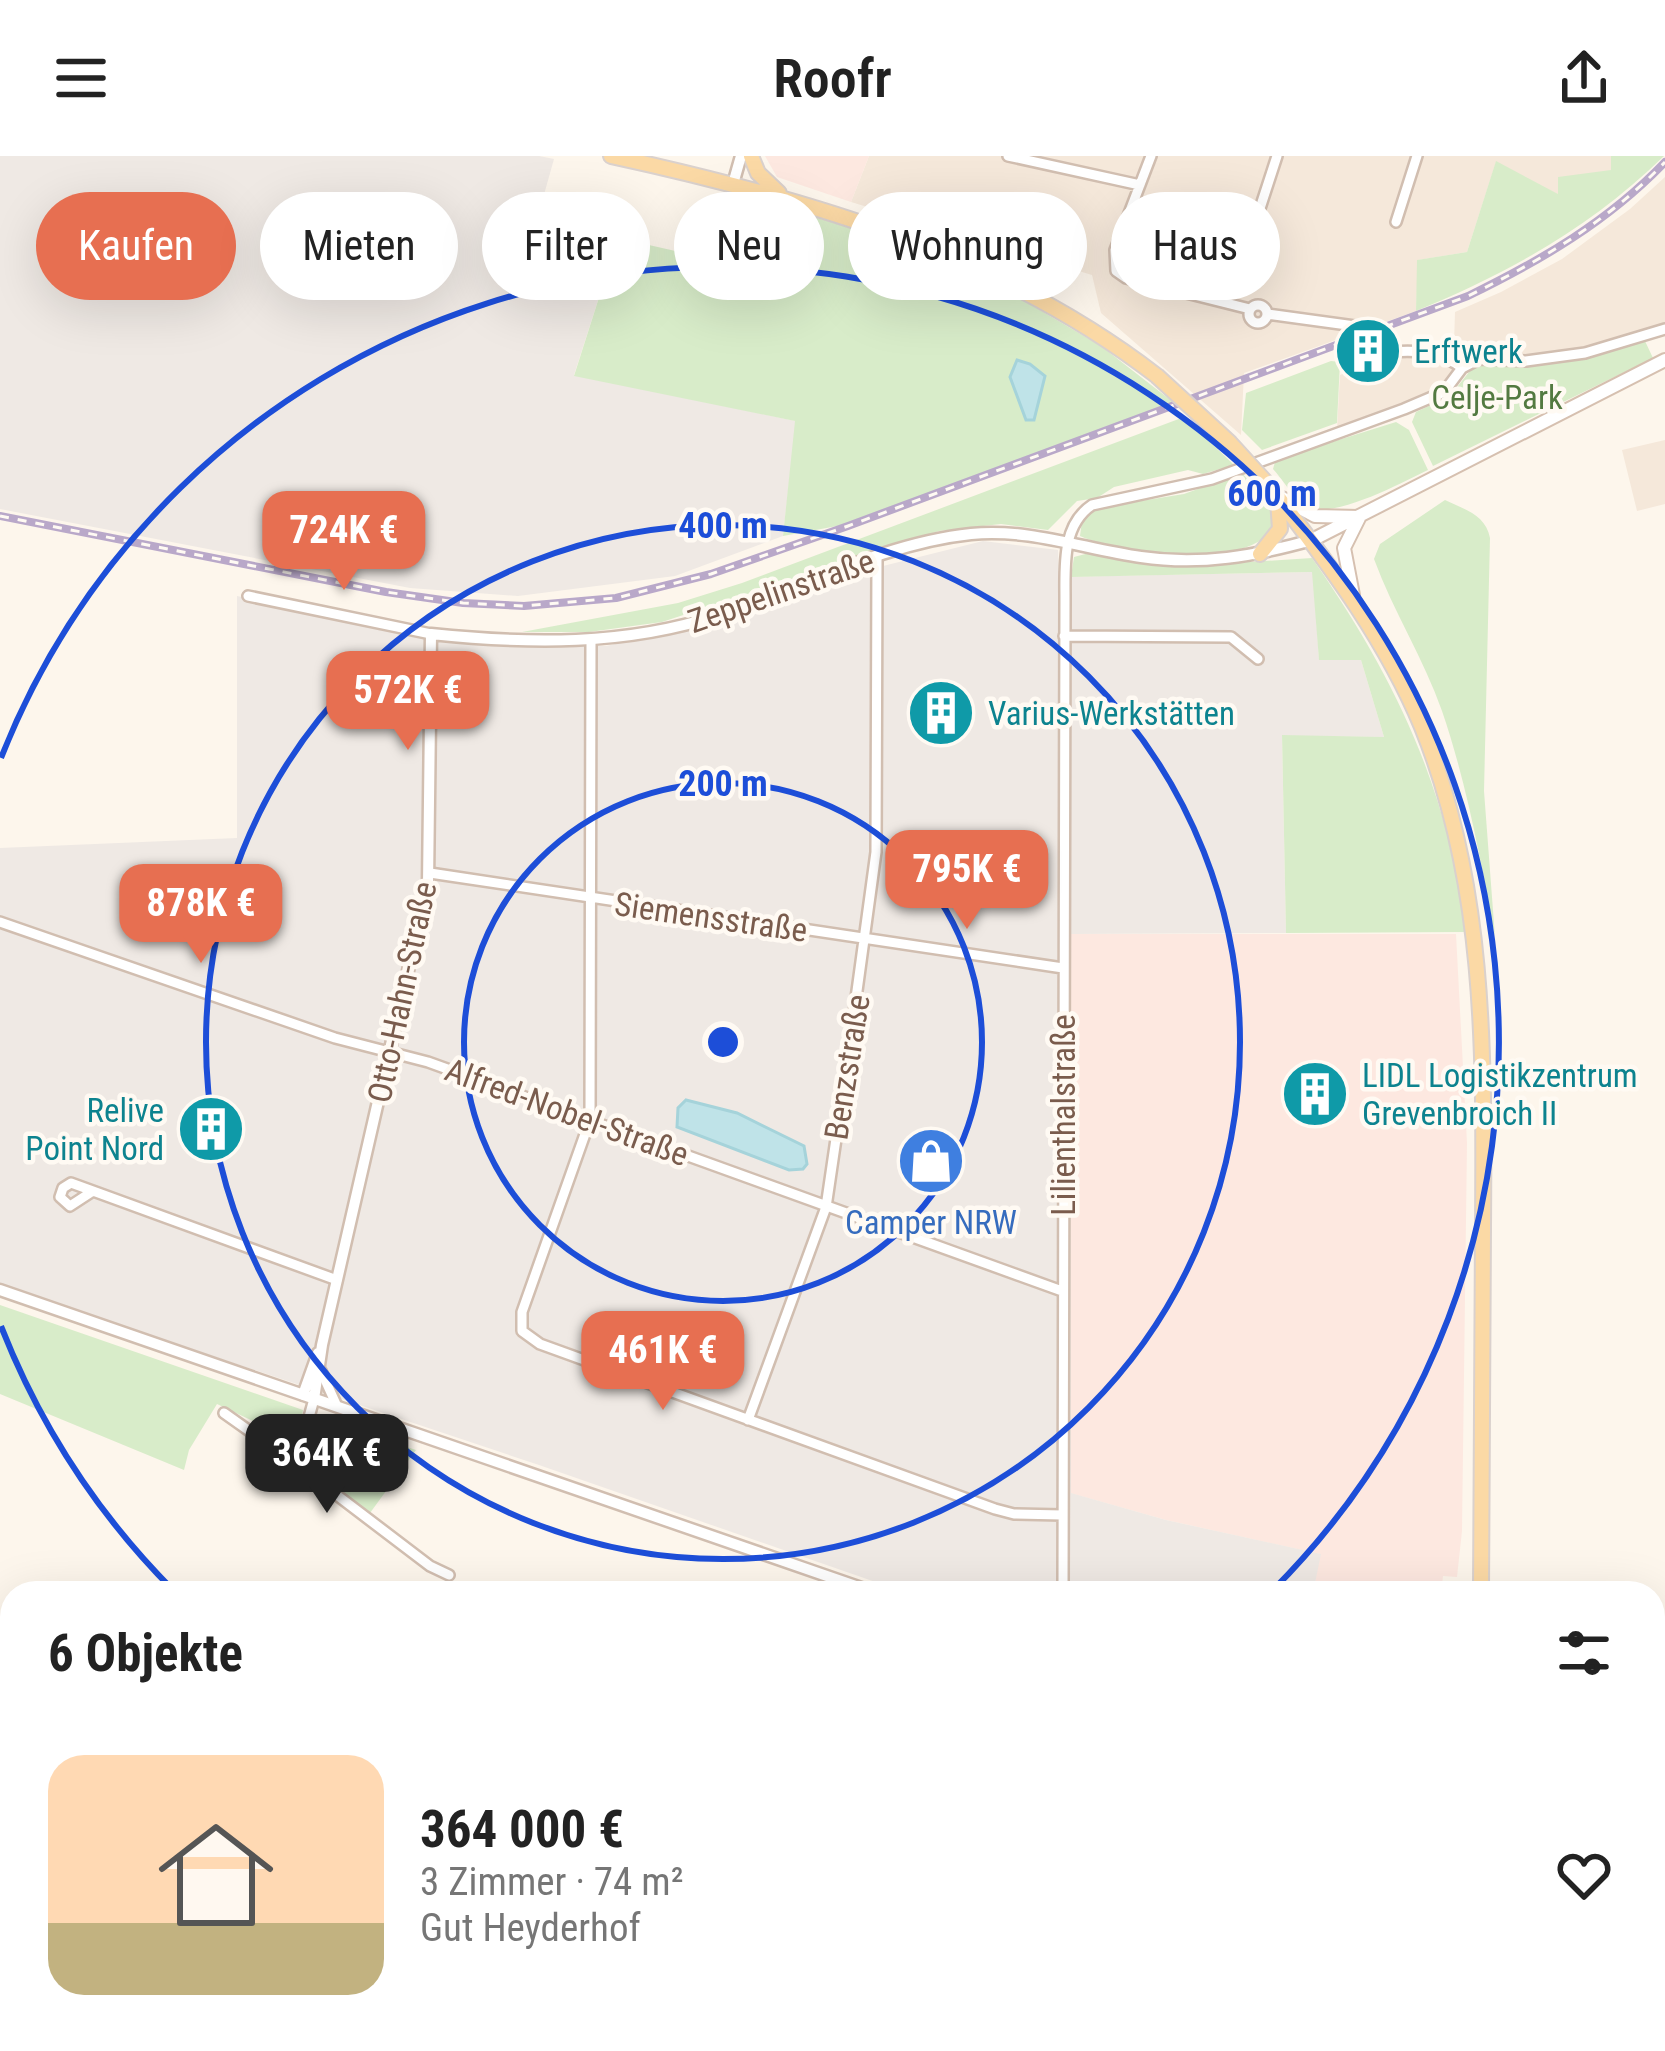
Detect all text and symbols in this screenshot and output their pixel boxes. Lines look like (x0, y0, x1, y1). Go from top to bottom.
icon: menu (48, 45, 114, 111)
icon: share (1551, 45, 1617, 111)
text: Roofr (773, 47, 892, 110)
chip: Kaufen (36, 192, 236, 300)
chip: Mieten (260, 192, 458, 300)
chip: Filter (482, 192, 650, 300)
chip: Neu (674, 192, 824, 300)
chip: Wohnung (848, 192, 1087, 300)
chip: Haus (1111, 192, 1280, 300)
building icon: Erftwerk (1333, 316, 1403, 386)
place label: Erftwerk (1414, 332, 1523, 371)
park label: Celje-Park (1431, 378, 1563, 417)
text: 600 m (1227, 473, 1317, 515)
pin: 724K € (246, 491, 442, 593)
text: 400 m (678, 505, 768, 547)
text: 724K € (289, 507, 399, 553)
street label: Zeppelinstraße (683, 541, 879, 641)
pin: 572K € (310, 651, 506, 753)
text: 572K € (353, 667, 463, 713)
building icon: Varius-Werkstätten (906, 678, 976, 748)
place label: Varius-Werkstätten (988, 694, 1235, 733)
text: 200 m (678, 763, 768, 805)
pin: 795K € (869, 830, 1065, 932)
text: 795K € (912, 846, 1022, 892)
pin: 878K € (103, 864, 299, 966)
street label: Otto-Hahn-Straße (360, 878, 444, 1106)
text: 878K € (146, 880, 256, 926)
street label: Siemensstraße (612, 884, 810, 950)
street label: Benzstraße (816, 992, 878, 1142)
street label: Lilienthalstraße (1044, 1014, 1083, 1216)
centre of rings (702, 1021, 744, 1063)
street label: Alfred-Nobel-Straße (440, 1050, 694, 1174)
place label: LIDL Logistikzentrum Grevenbroich II (1362, 1056, 1638, 1133)
building icon: LIDL Logistikzentrum Grevenbroich II (1280, 1059, 1350, 1129)
place label: Relive Point Nord (25, 1091, 164, 1168)
building icon: Relive Point Nord (176, 1094, 246, 1164)
shop icon: Camper NRW (896, 1126, 966, 1196)
place label: Camper NRW (845, 1203, 1017, 1242)
pin: 461K € (565, 1311, 761, 1413)
text: 461K € (608, 1327, 718, 1373)
pin: 364K € (229, 1414, 425, 1516)
text: 364K € (272, 1430, 382, 1476)
icon: filters (1551, 1620, 1617, 1686)
text: 6 Objekte (48, 1624, 243, 1683)
text: 364 000 € (420, 1800, 624, 1859)
icon: home (144, 1803, 288, 1947)
icon: heart (1551, 1842, 1617, 1908)
text: 3 Zimmer · 74 m² (420, 1859, 684, 1905)
text: Gut Heyderhof (420, 1905, 641, 1951)

